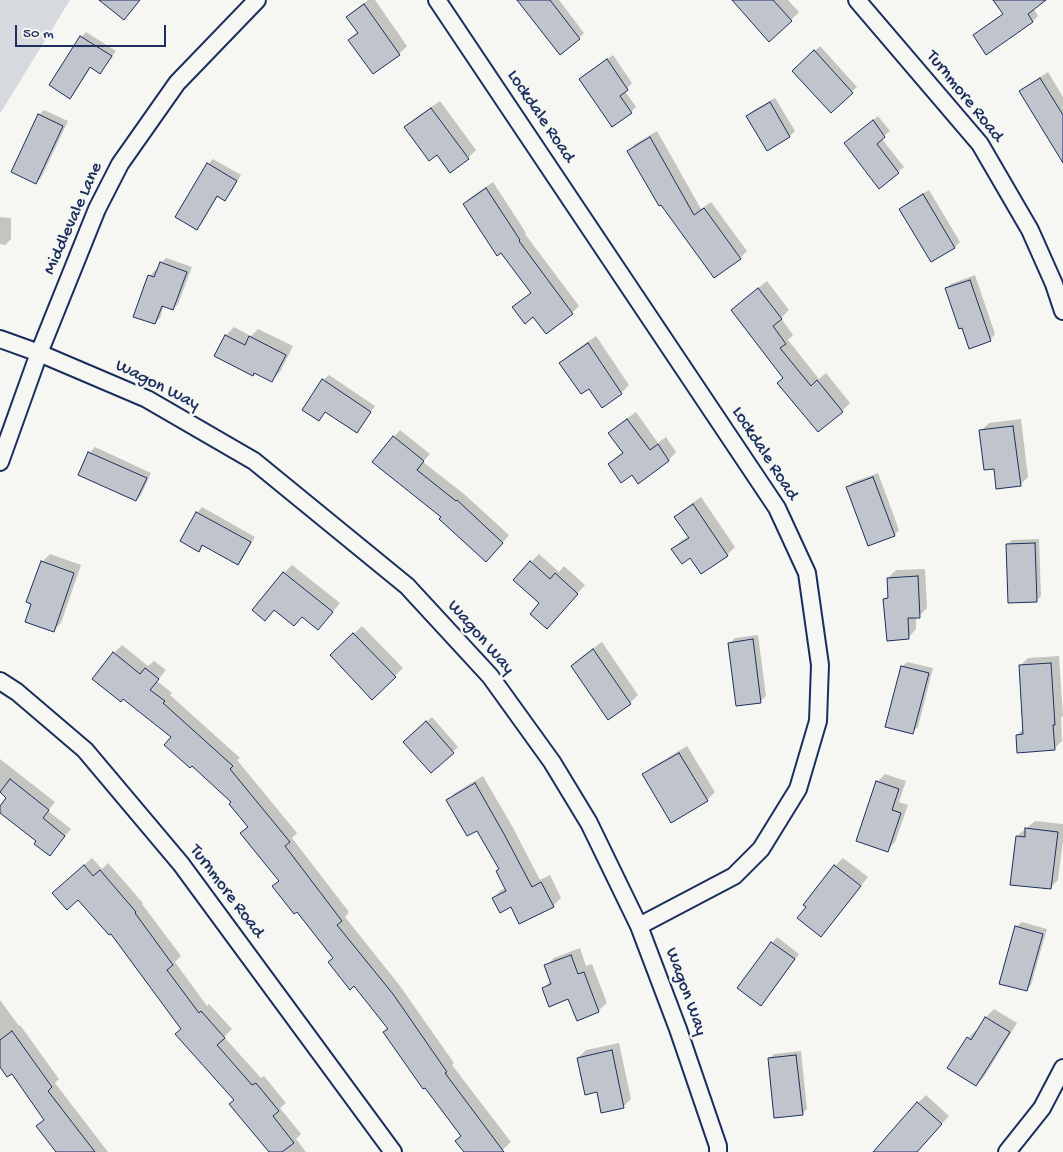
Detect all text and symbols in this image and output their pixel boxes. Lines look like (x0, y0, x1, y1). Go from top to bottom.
scale bar (18, 15, 169, 47)
text: 50 m (23, 25, 54, 43)
street label: Turnmore Road (920, 47, 1008, 147)
street label: Lockdale Road (501, 66, 579, 168)
street label: Middlevale Lane (40, 160, 108, 278)
street label: Wagon Way (111, 356, 203, 416)
street label: Lockdale Road (726, 403, 802, 505)
street label: Wagon Way (442, 596, 518, 680)
street label: Turnmore Road (184, 841, 268, 943)
street label: Wagon Way (659, 945, 711, 1039)

